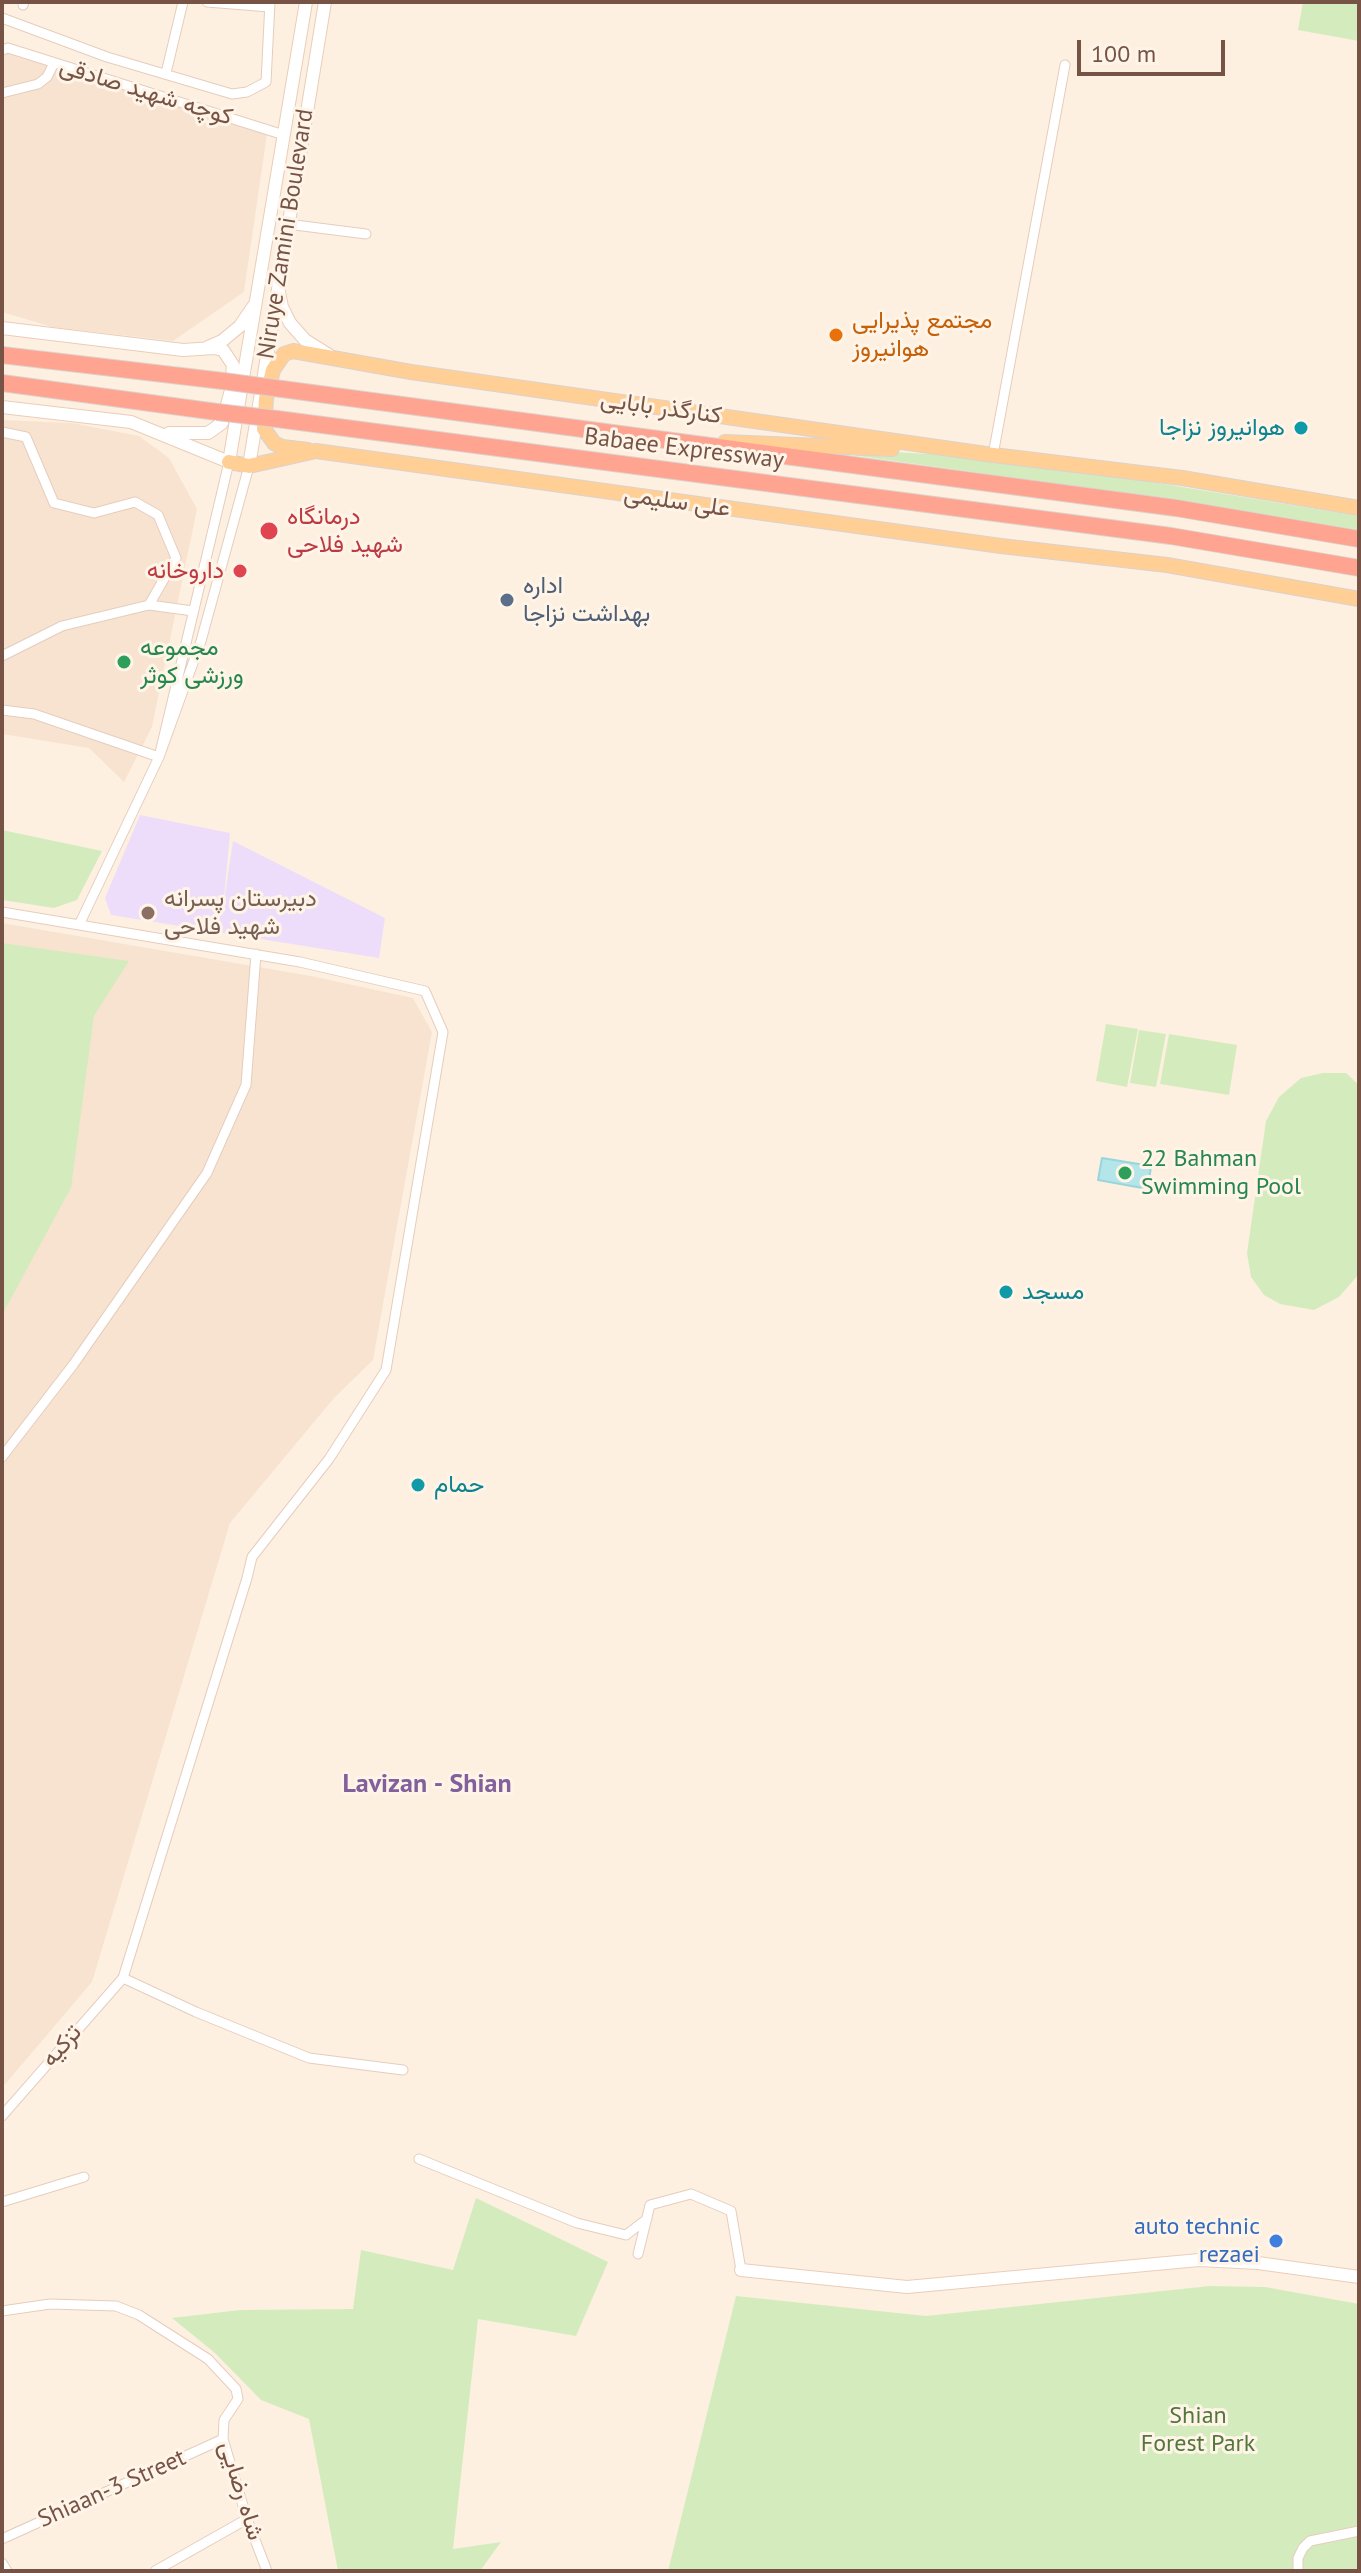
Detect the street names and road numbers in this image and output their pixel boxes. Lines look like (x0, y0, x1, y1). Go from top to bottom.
street label: کوچه شهید صادقی (56, 52, 236, 132)
street label: Niruye Zamini Boulevard (252, 107, 320, 361)
street label: کنارگذر بابایی (599, 385, 723, 431)
street label: Babaee Expressway (583, 422, 785, 476)
street label: علی سلیمی (622, 480, 732, 524)
street label: تزکیه (36, 2019, 88, 2073)
street label: شاه رضایی (212, 2438, 270, 2544)
street label: Shiaan-3 Street (34, 2444, 190, 2534)

